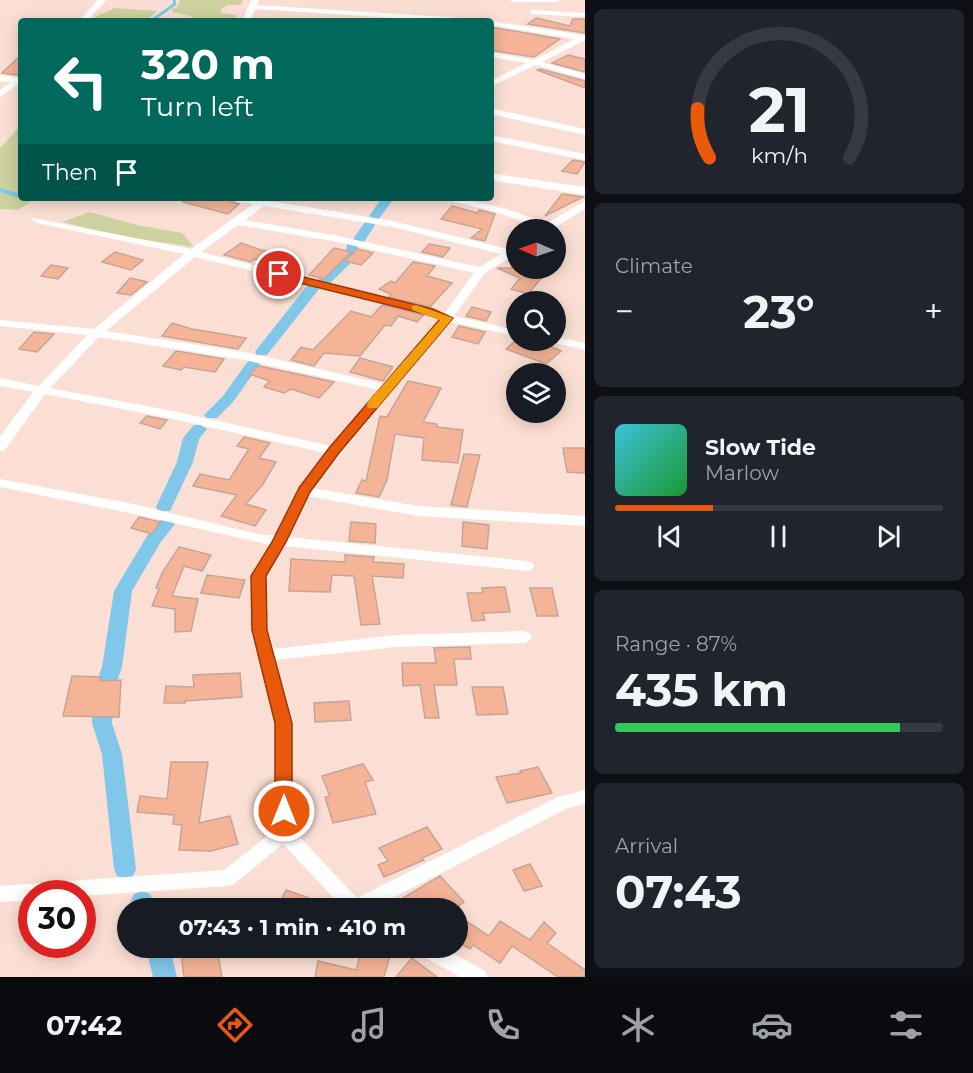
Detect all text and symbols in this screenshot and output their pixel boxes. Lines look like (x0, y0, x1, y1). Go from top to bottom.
text: 320 m (141, 38, 275, 90)
icon: left (42, 42, 120, 120)
text: 21 (748, 72, 810, 148)
text: Turn left (141, 90, 254, 123)
text: km/h (750, 143, 808, 169)
icon: arrive (110, 156, 143, 189)
text: Then (42, 159, 98, 186)
north arrow (506, 219, 566, 279)
map controls (506, 219, 566, 423)
pin (253, 248, 304, 299)
text: Climate (615, 254, 693, 278)
icon: arrive (262, 257, 295, 290)
text: 23° (743, 284, 815, 339)
button: search (506, 291, 566, 351)
text: − (615, 291, 634, 331)
text: + (924, 291, 943, 331)
button: layers (506, 363, 566, 423)
text: Slow Tide (705, 434, 816, 461)
text: Marlow (705, 461, 779, 485)
icon: previous (653, 520, 686, 553)
icon: pause (762, 520, 795, 553)
icon: next (872, 520, 905, 553)
text: Range · 87% (615, 632, 737, 656)
text: 435 km (615, 662, 788, 717)
position arrow (252, 779, 316, 843)
text: Arrival (615, 834, 678, 858)
text: 07:43 (615, 864, 742, 919)
speed limit sign: 30 (18, 880, 96, 958)
text: 07:43 · 1 min · 410 m (179, 914, 406, 941)
icon: directions (214, 1004, 256, 1046)
icon: music (348, 1004, 390, 1046)
icon: phone (482, 1004, 524, 1046)
icon: climate (617, 1004, 659, 1046)
icon: car (751, 1004, 793, 1046)
icon: filters (885, 1004, 927, 1046)
text: 07:42 (46, 1009, 122, 1042)

